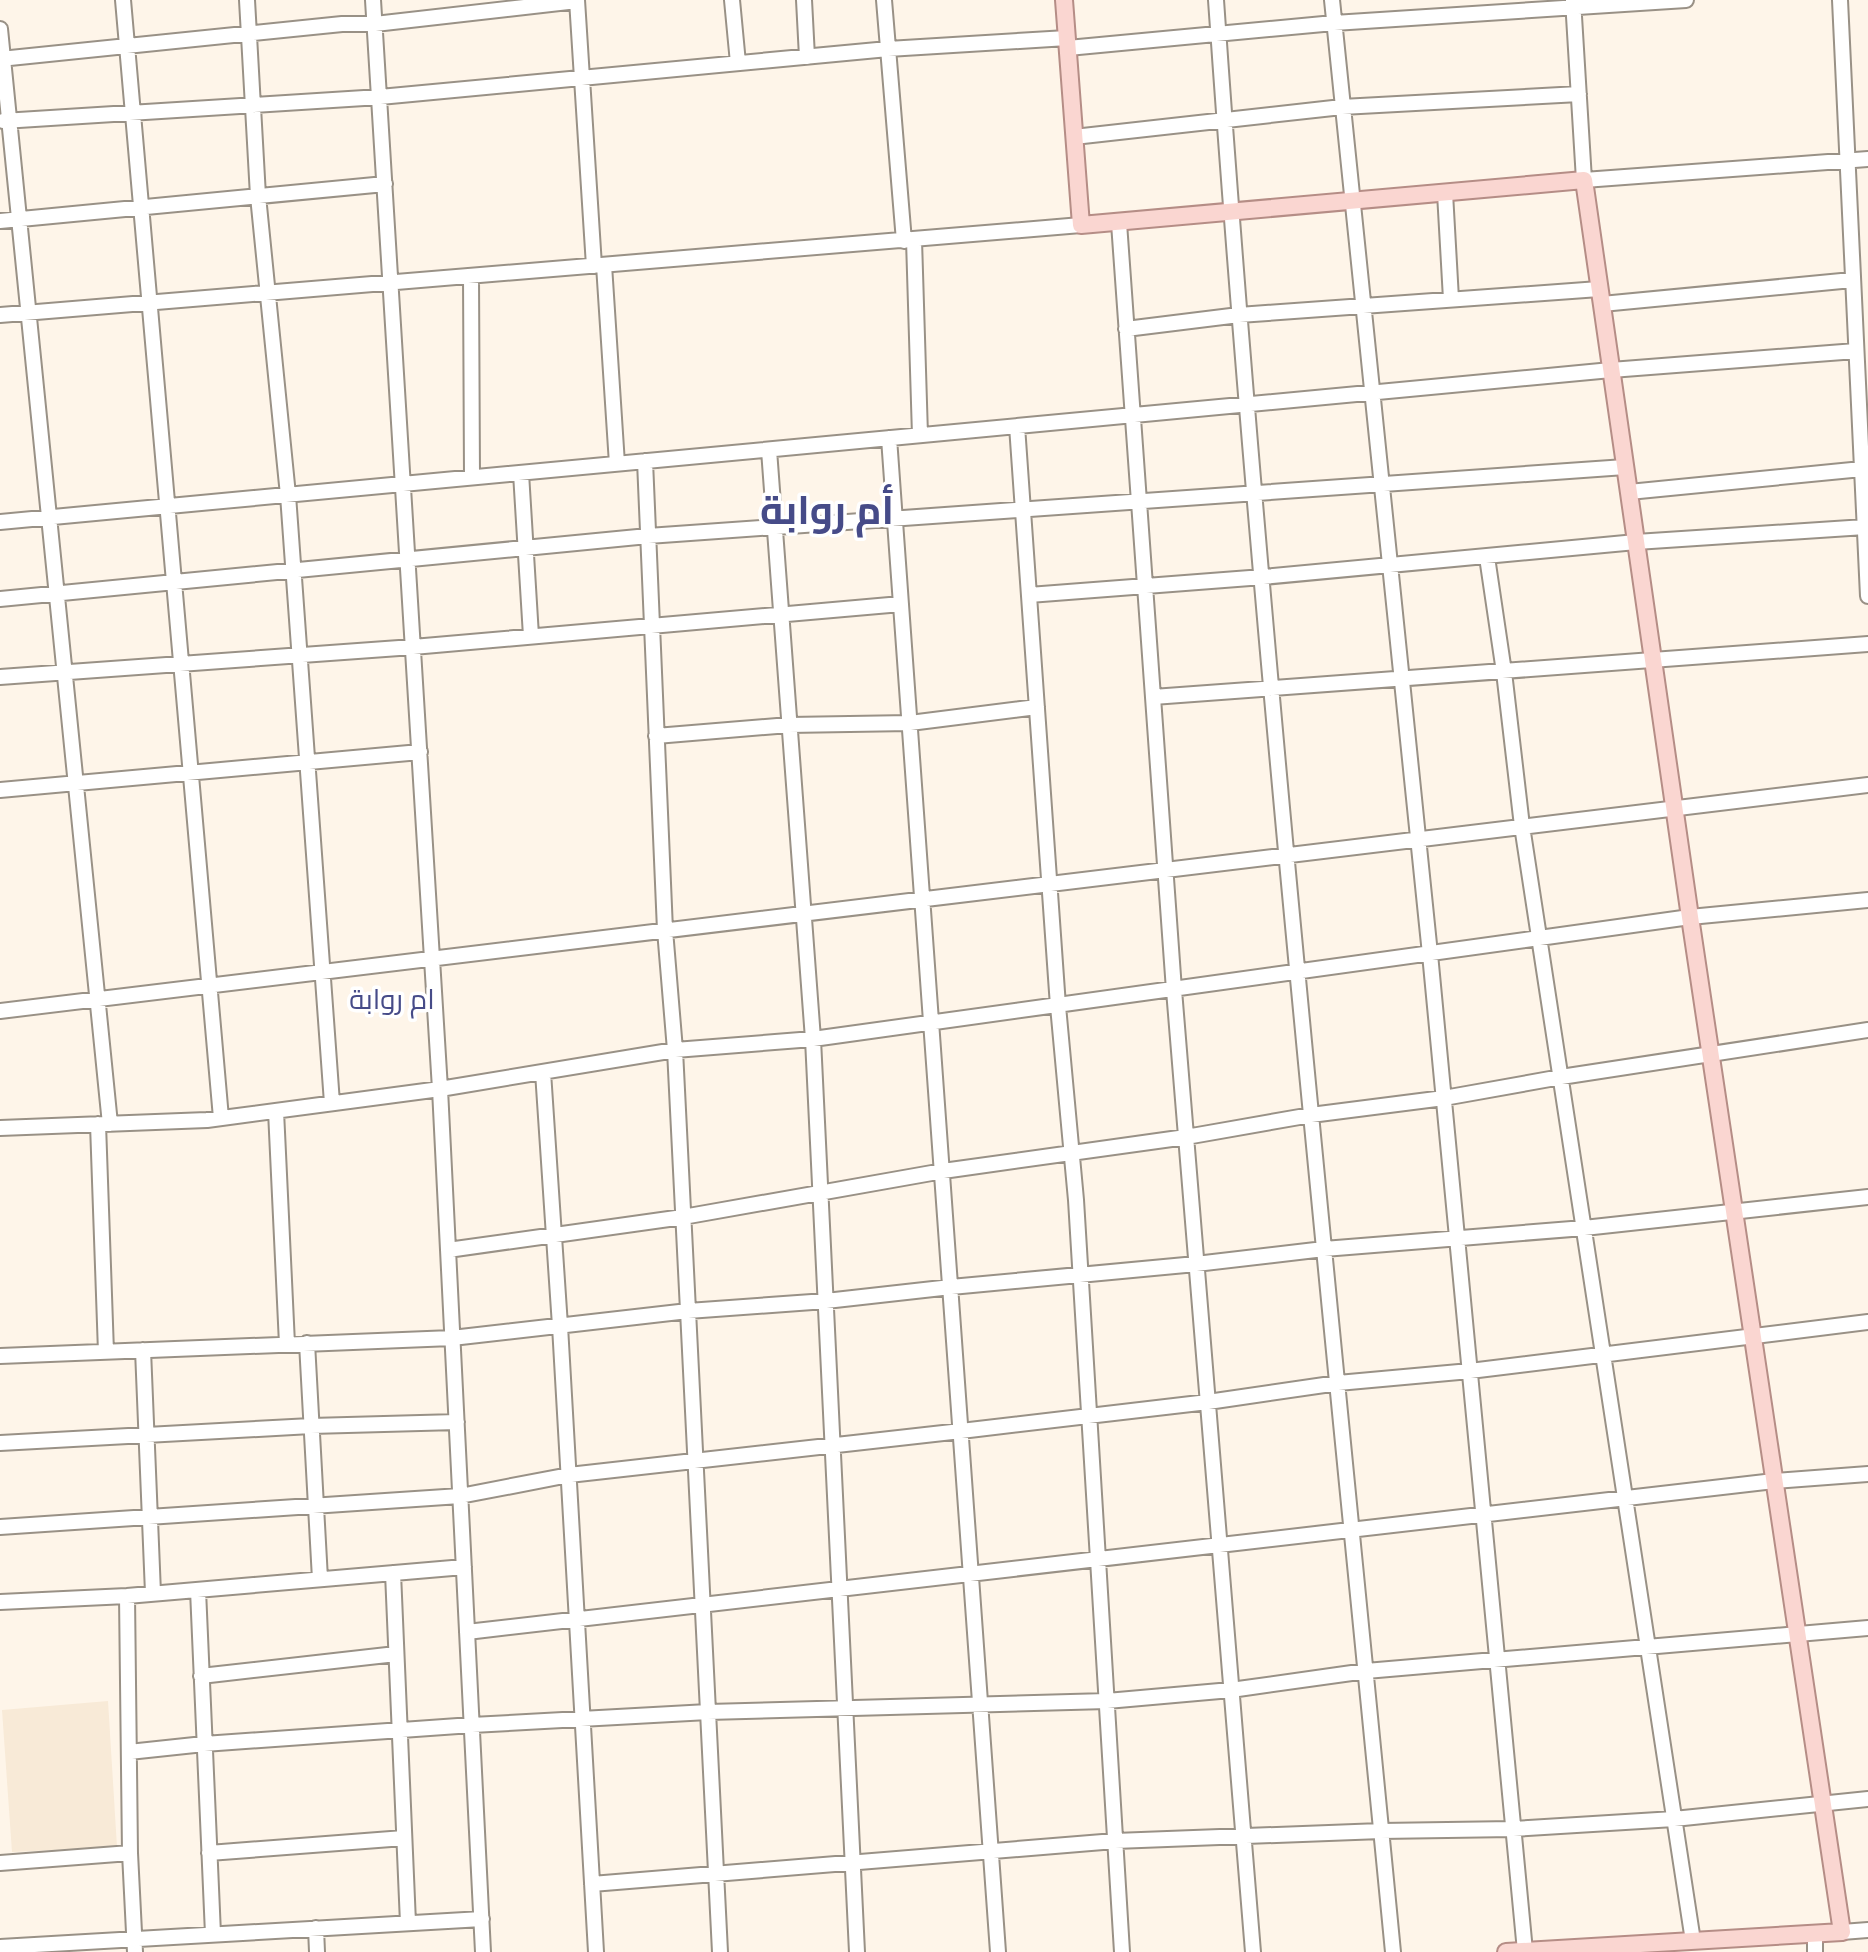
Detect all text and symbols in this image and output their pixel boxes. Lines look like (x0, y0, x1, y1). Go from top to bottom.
district label: أم روابة (760, 484, 894, 538)
district label: ام روابة (349, 982, 435, 1019)

